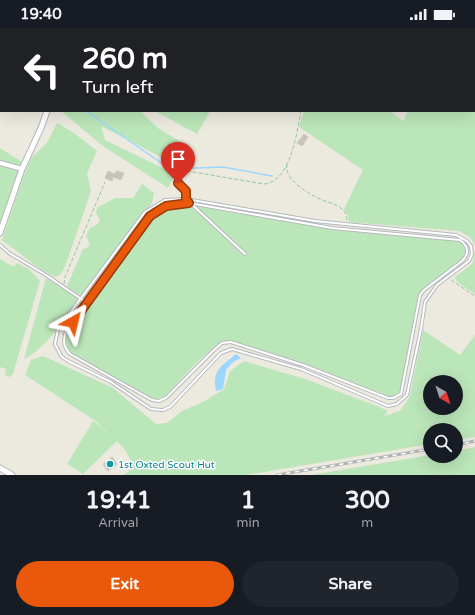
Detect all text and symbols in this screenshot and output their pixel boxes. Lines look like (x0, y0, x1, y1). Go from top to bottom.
text: 19:40 (20, 5, 62, 23)
text: 260 m (82, 42, 168, 76)
icon: left (16, 44, 68, 96)
text: Turn left (82, 76, 154, 98)
pin (161, 142, 195, 183)
icon: arrive (167, 148, 189, 170)
position arrow (52, 301, 94, 343)
north arrow (423, 375, 463, 415)
map controls (423, 375, 463, 463)
button: search (423, 423, 463, 463)
marker: 1st Oxted Scout Hut (105, 459, 115, 469)
place label: 1st Oxted Scout Hut (118, 459, 215, 471)
text: 19:41 (85, 486, 152, 515)
text: 1 (241, 486, 256, 515)
text: 300 (345, 486, 390, 515)
text: Arrival (98, 515, 138, 531)
text: min (237, 515, 260, 531)
text: m (361, 515, 373, 531)
button: Exit (16, 561, 234, 607)
button: Share (242, 561, 459, 607)

